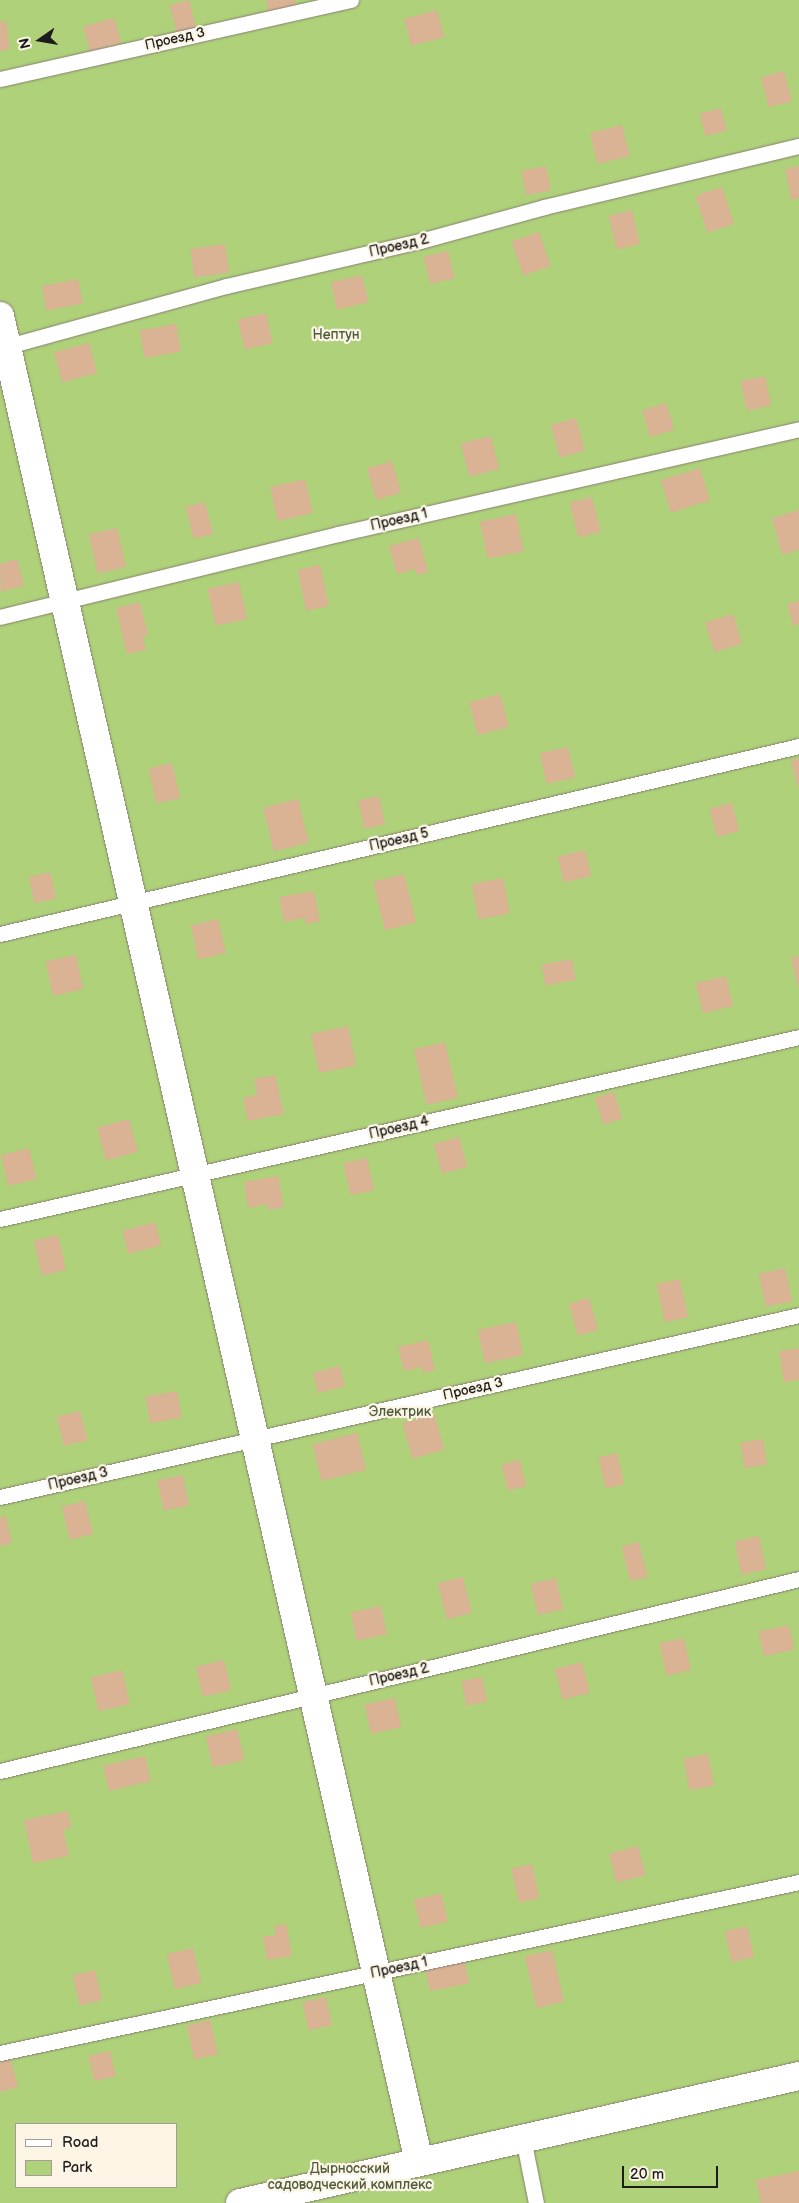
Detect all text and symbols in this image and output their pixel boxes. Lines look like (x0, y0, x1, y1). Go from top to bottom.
north arrow (15, 15, 65, 65)
street label: Проезд 3 (143, 24, 207, 54)
text: N (15, 36, 34, 51)
street label: Проезд 2 (368, 231, 430, 261)
park label: Нептун (312, 327, 360, 343)
street label: Проезд 1 (369, 505, 429, 535)
street label: Проезд 5 (368, 825, 430, 855)
street label: Проезд 4 (367, 1113, 431, 1143)
street label: Проезд 3 (441, 1374, 505, 1404)
park label: Электрик (369, 1404, 431, 1420)
street label: Проезд 3 (46, 1464, 110, 1494)
street label: Проезд 2 (368, 1660, 430, 1690)
street label: Проезд 1 (369, 1954, 429, 1982)
legend (15, 2123, 178, 2188)
text: Road (62, 2133, 98, 2152)
scale bar (624, 2156, 720, 2188)
text: Park (62, 2158, 92, 2177)
park label: Дырносский садоводческий комплекс (268, 2161, 432, 2194)
text: 20 m (630, 2165, 664, 2184)

